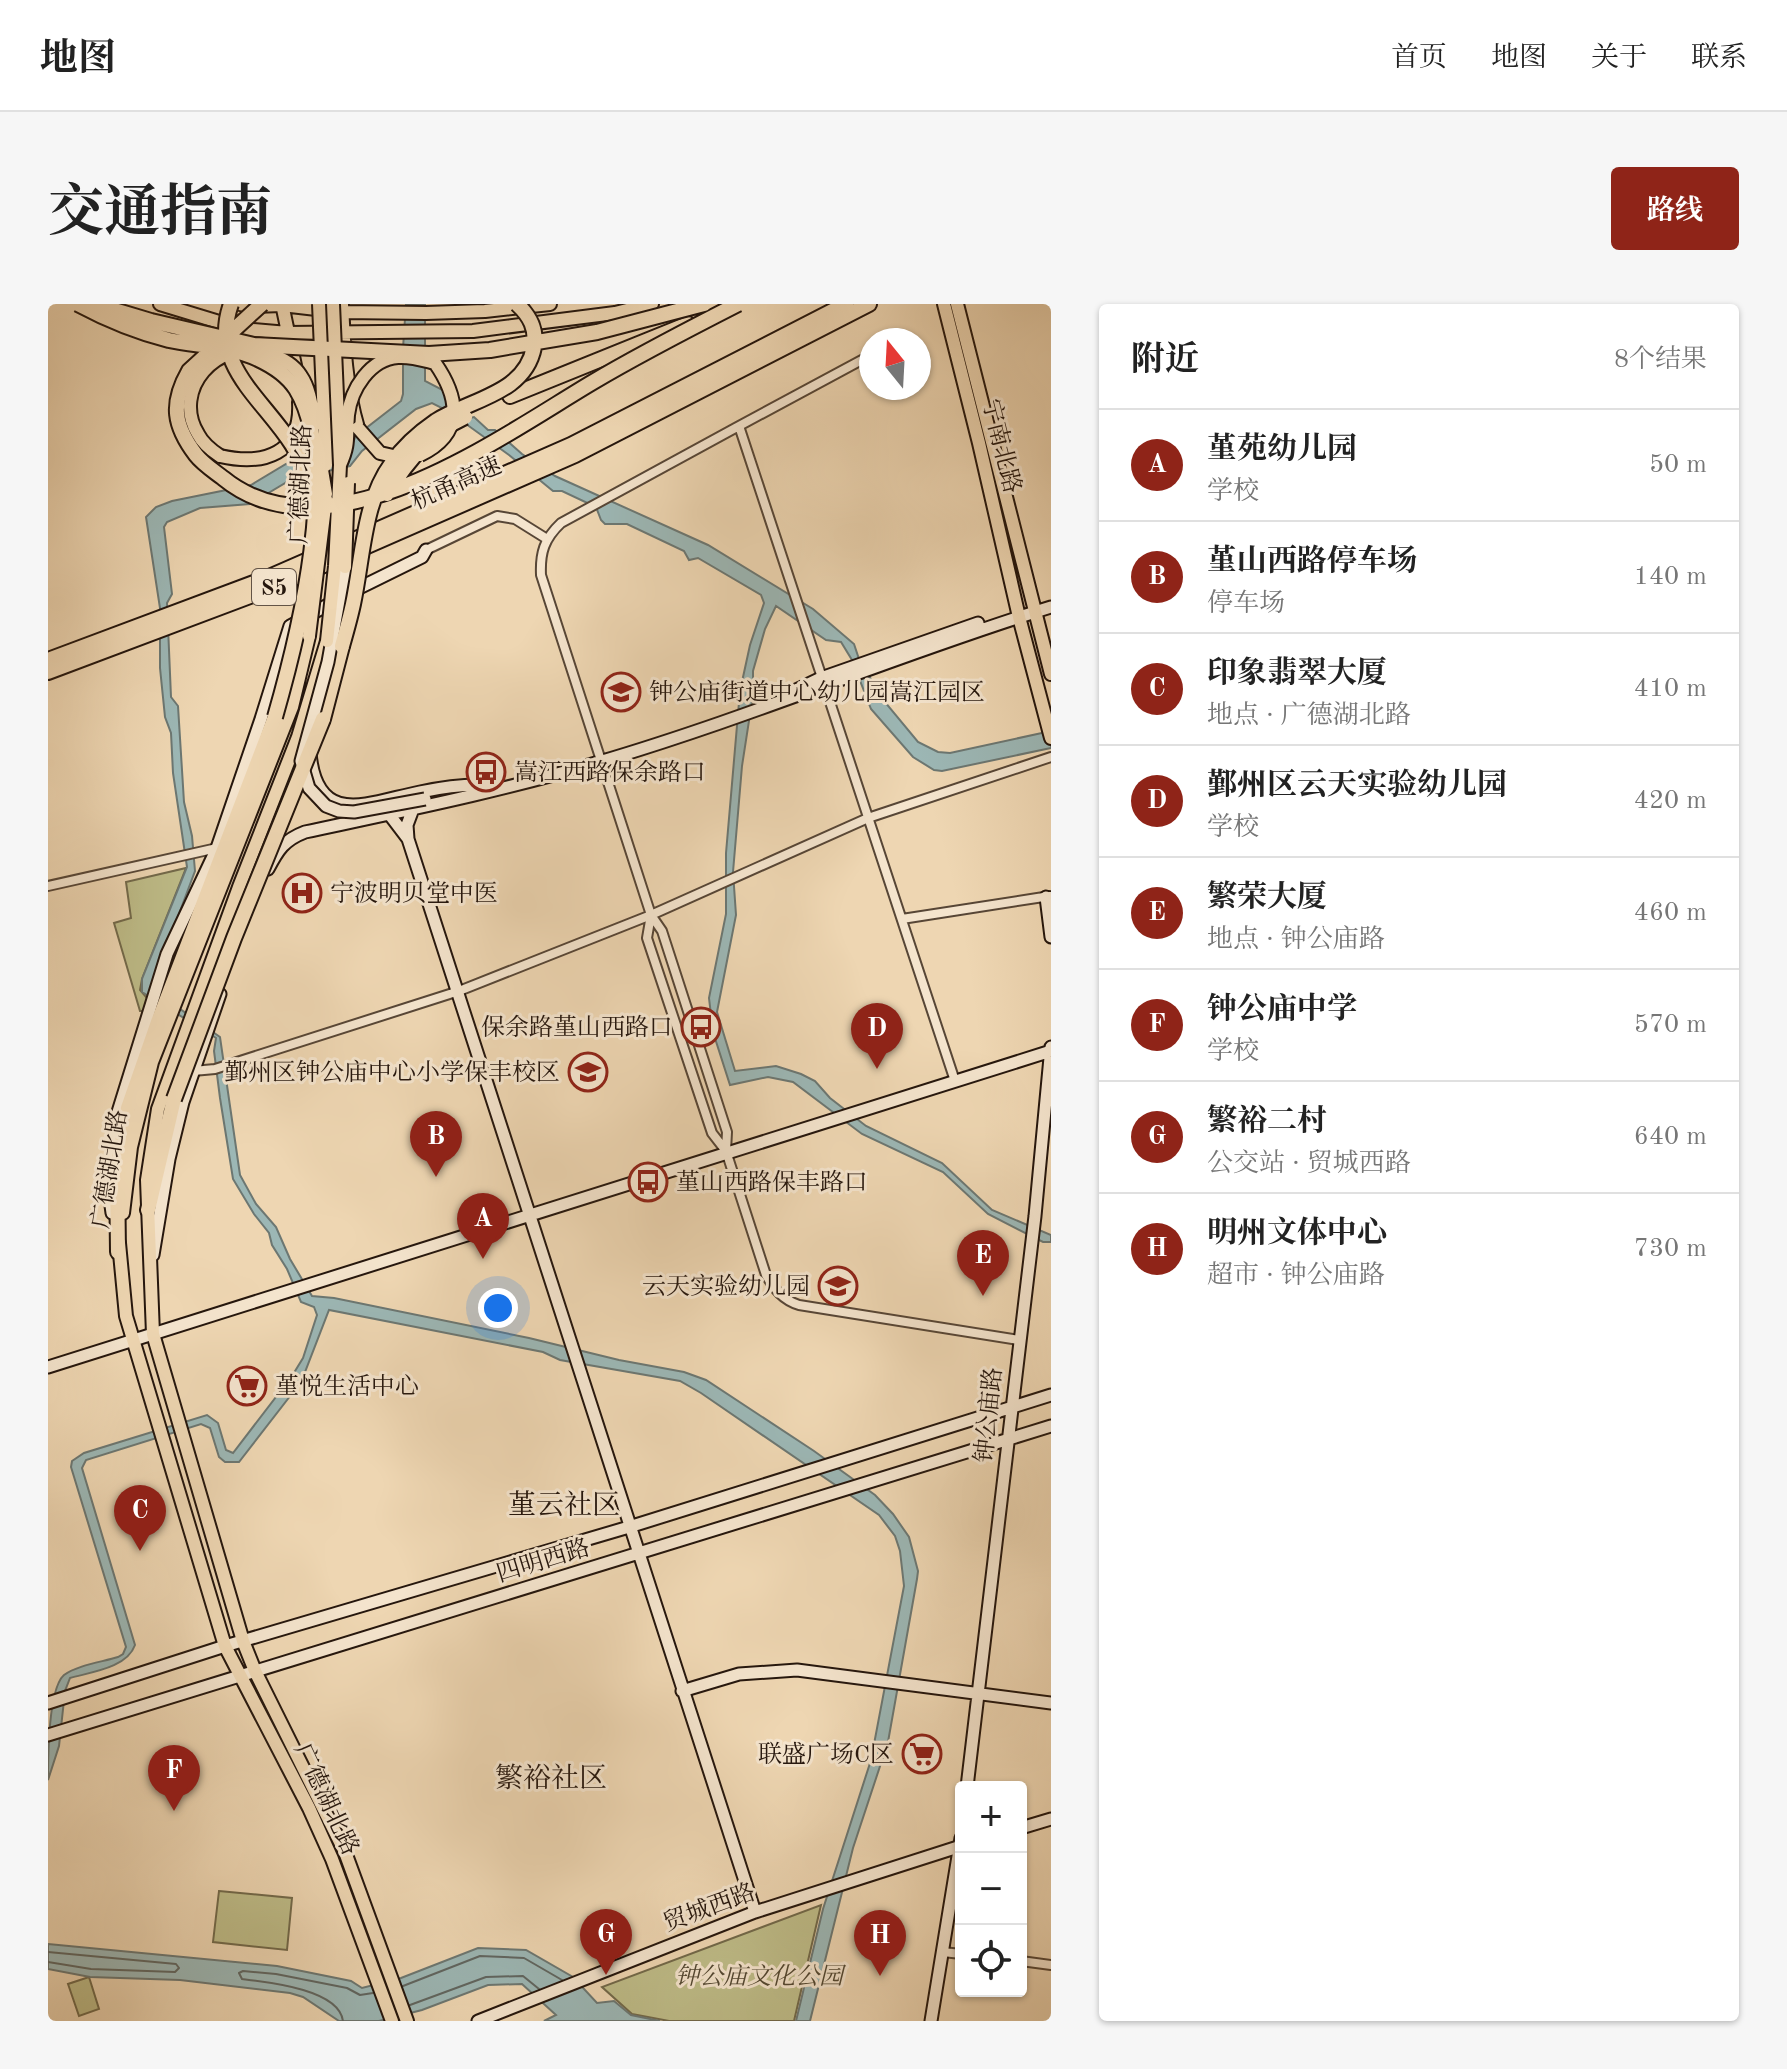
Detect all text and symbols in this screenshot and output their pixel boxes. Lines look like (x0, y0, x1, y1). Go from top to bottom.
text: 地图 (40, 41, 116, 79)
text: 首页 (1391, 45, 1447, 73)
text: 地图 (1491, 45, 1547, 73)
text: 关于 (1591, 45, 1647, 73)
text: 联系 (1691, 45, 1747, 73)
button: 路线 (1611, 167, 1739, 250)
text: 交通指南 (48, 187, 272, 243)
north arrow (859, 328, 931, 400)
text: 附近 (1131, 344, 1199, 378)
text: 8个结果 (1614, 347, 1707, 373)
street label: 宁南北路 (977, 396, 1026, 496)
street label: 广德湖北路 (285, 424, 316, 544)
text: 堇苑幼儿园 (1207, 435, 1357, 465)
street label: 杭甬高速 (407, 452, 506, 515)
text: A (1147, 452, 1167, 478)
text: 50 m (1649, 452, 1707, 478)
text: 学校 (1207, 479, 1259, 505)
text: 堇山西路停车场 (1207, 547, 1417, 577)
text: B (1148, 564, 1166, 590)
text: 140 m (1634, 564, 1707, 590)
road number: S5 (252, 569, 296, 605)
text: 停车场 (1207, 591, 1285, 617)
text: 印象翡翠大厦 (1207, 659, 1387, 689)
school or university icon: 钟公庙街道中心幼儿园嵩江园区 (600, 671, 642, 713)
text: C (1148, 676, 1166, 702)
text: 410 m (1634, 676, 1707, 702)
place label: 钟公庙街道中心幼儿园嵩江园区 (649, 679, 985, 706)
text: 地点 · 广德湖北路 (1207, 703, 1411, 729)
bus stop icon: 嵩江西路保余路口 (465, 751, 507, 793)
place label: 嵩江西路保余路口 (514, 759, 706, 786)
text: 鄞州区云天实验幼儿园 (1207, 771, 1507, 801)
text: D (1147, 788, 1167, 814)
text: 420 m (1634, 788, 1707, 814)
text: 学校 (1207, 815, 1259, 841)
hospital icon: 宁波明贝堂中医 (281, 872, 323, 914)
place label: 宁波明贝堂中医 (330, 880, 498, 907)
text: 繁荣大厦 (1207, 883, 1327, 913)
text: E (1148, 900, 1166, 926)
text: 460 m (1634, 900, 1707, 926)
text: 地点 · 钟公庙路 (1207, 927, 1385, 953)
text: 钟公庙中学 (1207, 995, 1357, 1025)
pin: D (851, 1003, 903, 1069)
bus stop icon: 保余路堇山西路口 (680, 1006, 722, 1048)
text: F (1148, 1012, 1166, 1038)
text: 570 m (1634, 1012, 1707, 1038)
place label: 保余路堇山西路口 (481, 1014, 673, 1041)
text: 学校 (1207, 1039, 1259, 1065)
school or university icon: 鄞州区钟公庙中心小学保丰校区 (567, 1051, 609, 1093)
place label: 鄞州区钟公庙中心小学保丰校区 (224, 1059, 560, 1086)
text: 繁裕二村 (1207, 1107, 1327, 1137)
street label: 广德湖北路 (87, 1108, 132, 1230)
pin: B (410, 1111, 462, 1177)
text: G (1148, 1124, 1166, 1150)
text: 640 m (1634, 1124, 1707, 1150)
text: 公交站 · 贸城西路 (1207, 1151, 1411, 1177)
bus stop icon: 堇山西路保丰路口 (627, 1161, 669, 1203)
place label: 堇山西路保丰路口 (676, 1169, 868, 1196)
pin: A (457, 1193, 509, 1259)
text: 明州文体中心 (1207, 1219, 1387, 1249)
pin: E (957, 1230, 1009, 1296)
text: H (1146, 1236, 1168, 1262)
text: 730 m (1634, 1236, 1707, 1262)
text: 超市 · 钟公庙路 (1207, 1263, 1385, 1289)
school or university icon: 云天实验幼儿园 (817, 1265, 859, 1307)
place label: 云天实验幼儿园 (642, 1273, 810, 1300)
your location (478, 1288, 518, 1328)
supermarket icon: 堇悦生活中心 (226, 1365, 268, 1407)
street label: 钟公庙路 (970, 1366, 1007, 1464)
place label: 堇悦生活中心 (275, 1373, 419, 1400)
pin: C (114, 1485, 166, 1551)
district label: 堇云社区 (508, 1490, 620, 1521)
street label: 四明西路 (493, 1534, 593, 1587)
supermarket icon: 联盛广场C区 (901, 1733, 943, 1775)
street label: 广德湖北路 (289, 1739, 364, 1859)
place label: 联盛广场C区 (758, 1741, 894, 1768)
pin: F (148, 1745, 200, 1811)
district label: 繁裕社区 (495, 1763, 607, 1794)
map controls (955, 1781, 1027, 1997)
button: + (955, 1781, 1027, 1853)
button: − (955, 1853, 1027, 1925)
street label: 贸城西路 (659, 1878, 759, 1937)
pin: G (580, 1909, 632, 1975)
pin: H (854, 1910, 906, 1976)
button: locate (955, 1925, 1027, 1997)
park label: 钟公庙文化公园 (675, 1963, 847, 1990)

